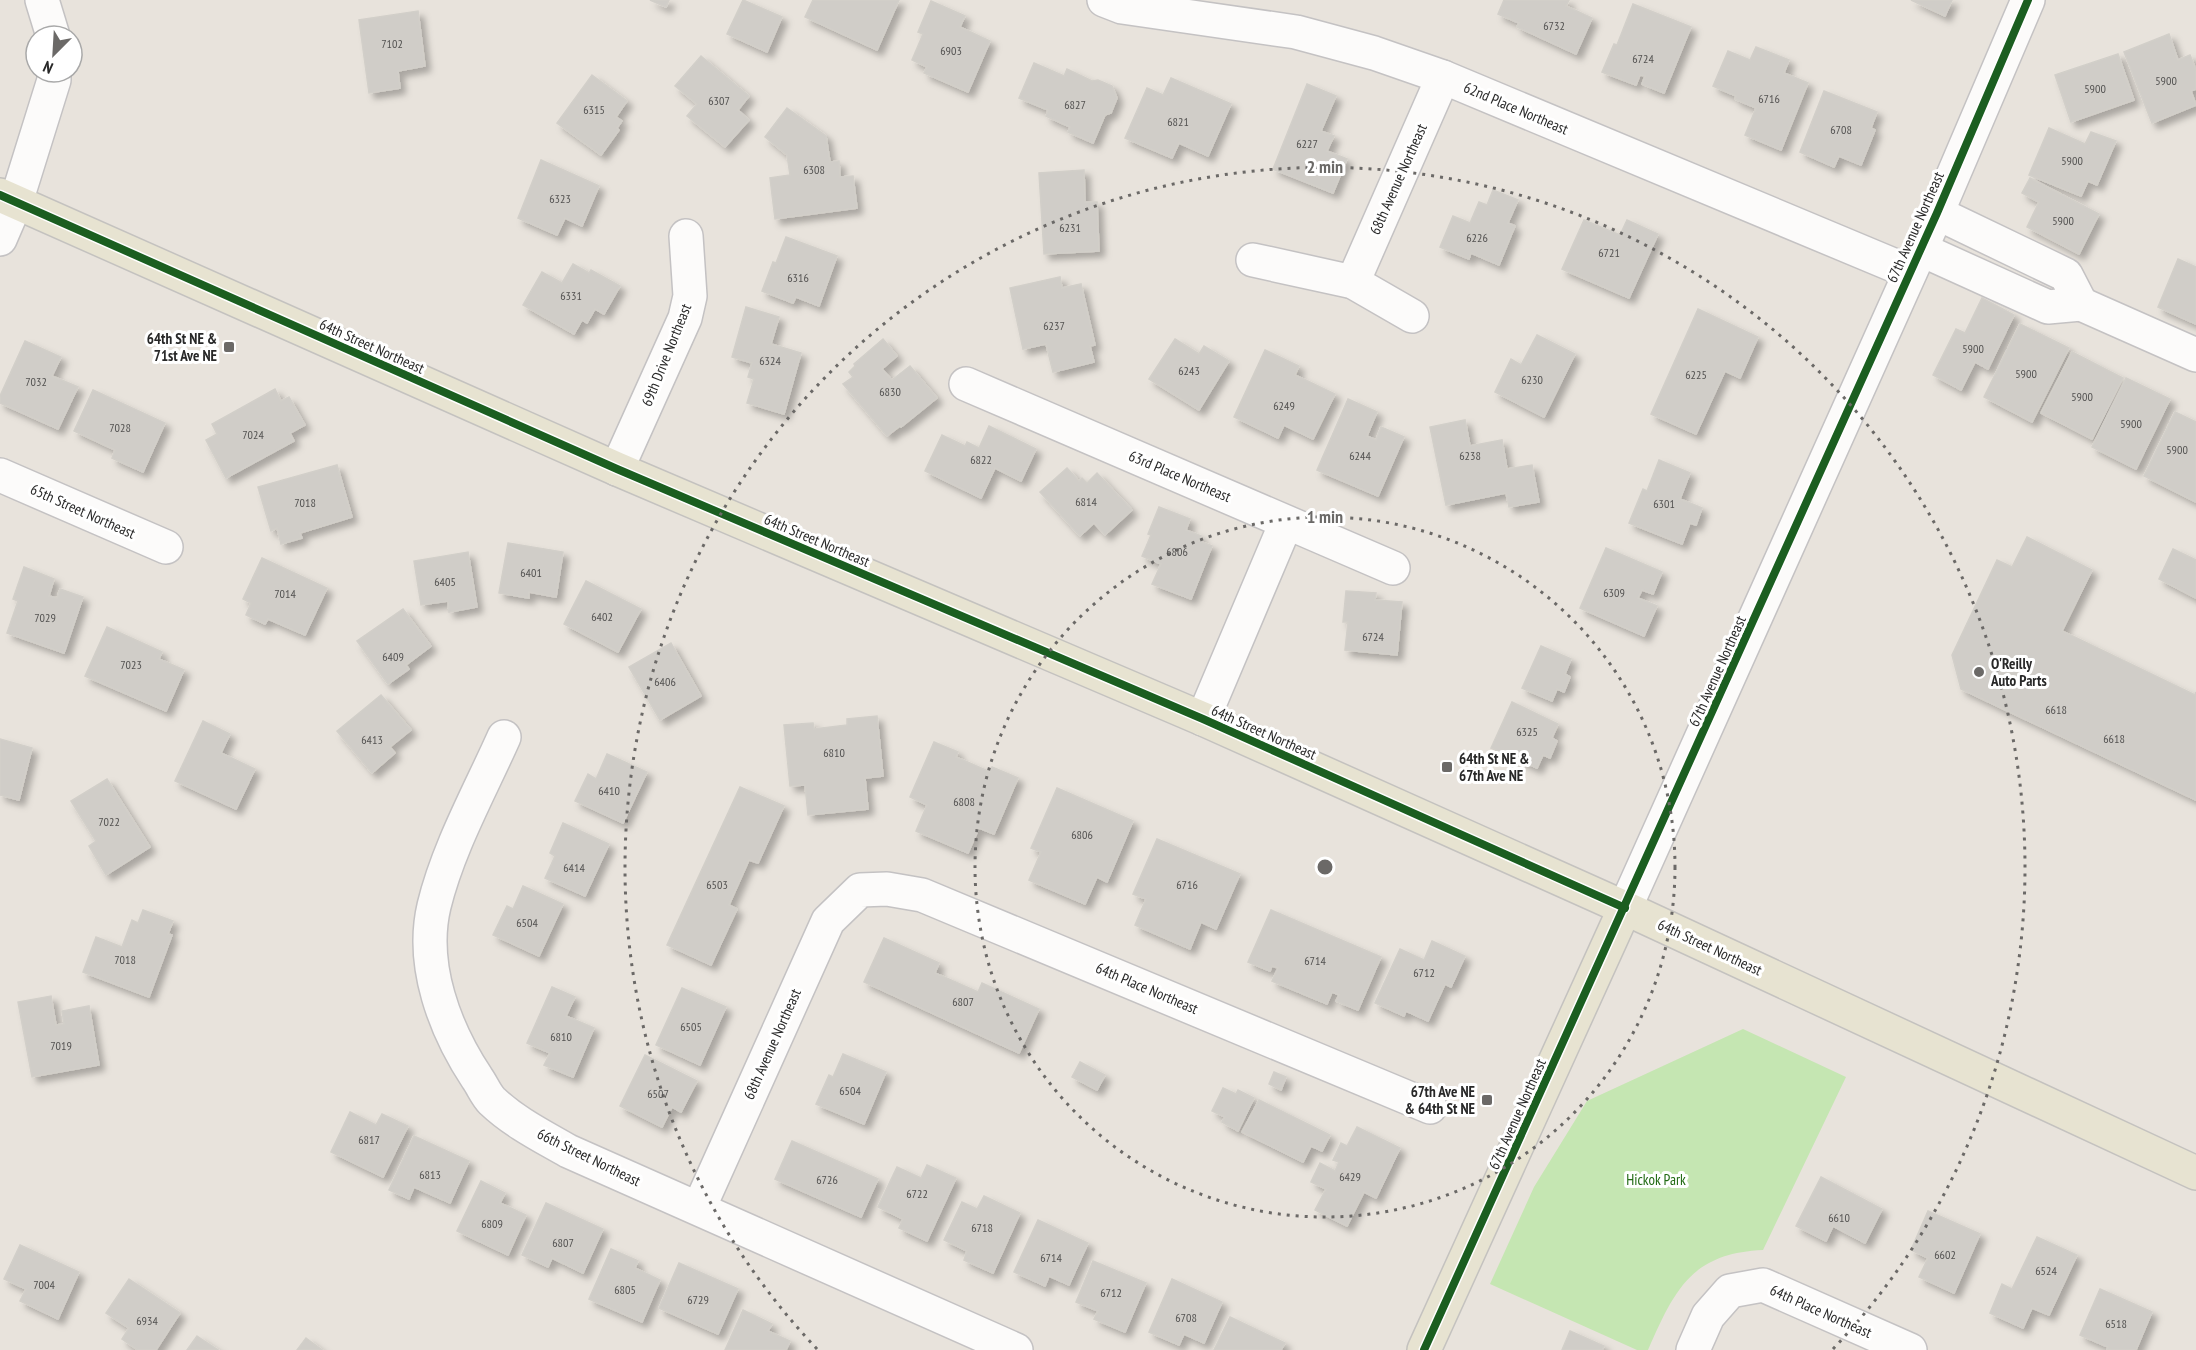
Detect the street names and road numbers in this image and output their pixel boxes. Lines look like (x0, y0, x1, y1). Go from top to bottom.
street label: 62nd Place Northeast (1461, 77, 1571, 139)
street label: 68th Avenue Northeast (1365, 121, 1431, 237)
street label: 67th Avenue Northeast (1882, 169, 1948, 285)
street label: 69th Drive Northeast (637, 301, 695, 409)
street label: 64th Street Northeast (317, 314, 427, 378)
street label: 63rd Place Northeast (1126, 446, 1234, 506)
street label: 65th Street Northeast (28, 479, 138, 543)
street label: 64th Street Northeast (761, 509, 873, 571)
street label: 67th Avenue Northeast (1684, 613, 1750, 729)
street label: 64th Street Northeast (1209, 700, 1319, 764)
street label: 64th Street Northeast (1655, 915, 1765, 979)
street label: 64th Place Northeast (1093, 958, 1201, 1018)
street label: 68th Avenue Northeast (739, 986, 805, 1102)
street label: 67th Avenue Northeast (1484, 1056, 1550, 1172)
street label: 66th Street Northeast (534, 1124, 644, 1190)
street label: 64th Place Northeast (1767, 1280, 1875, 1342)

